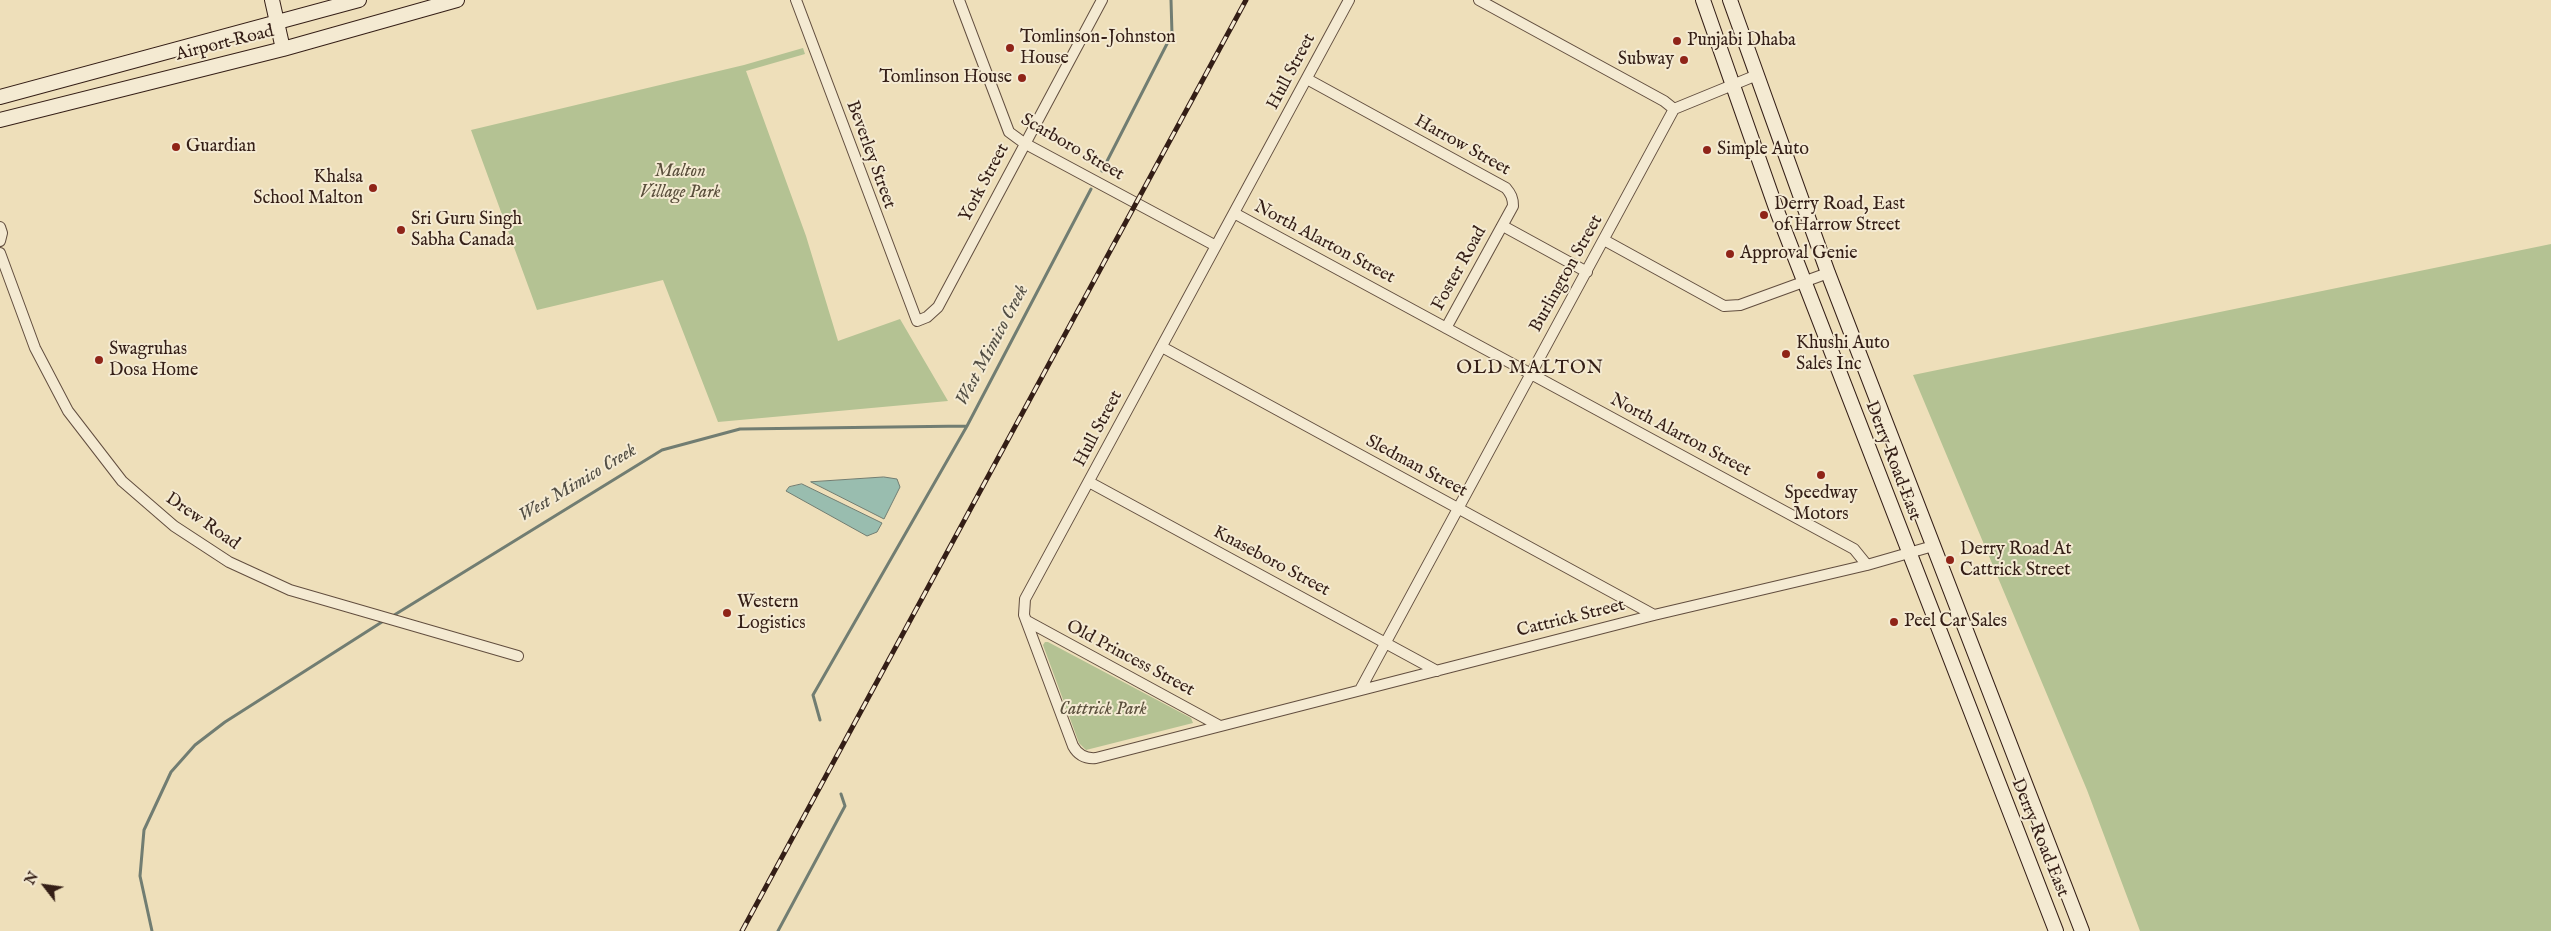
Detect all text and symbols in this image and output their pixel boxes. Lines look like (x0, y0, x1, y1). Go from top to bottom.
street label: Airport Road (174, 21, 276, 67)
place label: Tomlinson-Johnston House (1020, 27, 1176, 70)
street label: Hull Street (1263, 30, 1321, 114)
place label: Punjabi Dhaba (1687, 30, 1796, 52)
marker: Punjabi Dhaba (1671, 35, 1683, 47)
marker: Tomlinson-Johnston House (1004, 42, 1016, 54)
place label: Subway (1618, 49, 1674, 71)
marker: Subway (1678, 54, 1690, 66)
place label: Tomlinson House (879, 67, 1012, 89)
marker: Tomlinson House (1016, 72, 1028, 84)
street label: Beverley Street (840, 98, 900, 212)
street label: Scarboro Street (1017, 110, 1127, 186)
street label: Harrow Street (1410, 111, 1514, 181)
place label: Guardian (186, 136, 256, 158)
place label: Simple Auto (1717, 139, 1809, 161)
street label: York Street (955, 140, 1015, 226)
marker: Guardian (170, 141, 182, 153)
marker: Simple Auto (1701, 144, 1713, 156)
park label: Malton Village Park (640, 161, 720, 203)
place label: Khalsa School Malton (253, 167, 363, 210)
marker: Khalsa School Malton (367, 182, 379, 194)
place label: Derry Road, East of Harrow Street (1774, 194, 1905, 236)
street label: North Alarton Street (1250, 197, 1398, 289)
place label: Sri Guru Singh Sabha Canada (411, 209, 522, 252)
marker: Derry Road, East of Harrow Street (1758, 209, 1770, 221)
street label: Burlington Street (1526, 211, 1608, 337)
street label: Foster Road (1428, 223, 1492, 315)
marker: Sri Guru Singh Sabha Canada (395, 224, 407, 236)
place label: Approval Genie (1740, 243, 1857, 265)
marker: Approval Genie (1724, 248, 1736, 260)
water label: West Mimico Creek (952, 282, 1034, 410)
place label: Khushi Auto Sales Inc (1796, 333, 1890, 376)
place label: Swagruhas Dosa Home (109, 339, 198, 382)
marker: Khushi Auto Sales Inc (1780, 348, 1792, 360)
marker: Swagruhas Dosa Home (93, 354, 105, 366)
district label: OLD MALTON (1455, 358, 1605, 380)
street label: Hull Street (1070, 387, 1128, 471)
street label: North Alarton Street (1606, 390, 1754, 482)
street label: Derry Road East (1859, 398, 1925, 524)
street label: Sledman Street (1362, 431, 1470, 503)
water label: West Mimico Creek (515, 440, 641, 528)
marker: Speedway Motors (1815, 469, 1827, 481)
place label: Speedway Motors (1784, 483, 1858, 526)
street label: Drew Road (161, 489, 243, 555)
street label: Knaseboro Street (1209, 522, 1333, 602)
place label: Derry Road At Cattrick Street (1960, 539, 2072, 582)
marker: Derry Road At Cattrick Street (1944, 554, 1956, 566)
place label: Western Logistics (737, 592, 806, 634)
street label: Cattrick Street (1515, 595, 1627, 643)
marker: Western Logistics (721, 607, 733, 619)
place label: Peel Car Sales (1904, 611, 2007, 633)
street label: Old Princess Street (1062, 616, 1198, 702)
marker: Peel Car Sales (1888, 616, 1900, 628)
park label: Cattrick Park (1059, 699, 1147, 721)
street label: Derry Road East (2005, 776, 2073, 900)
north arrow (20, 861, 70, 911)
text: N (21, 869, 43, 888)

